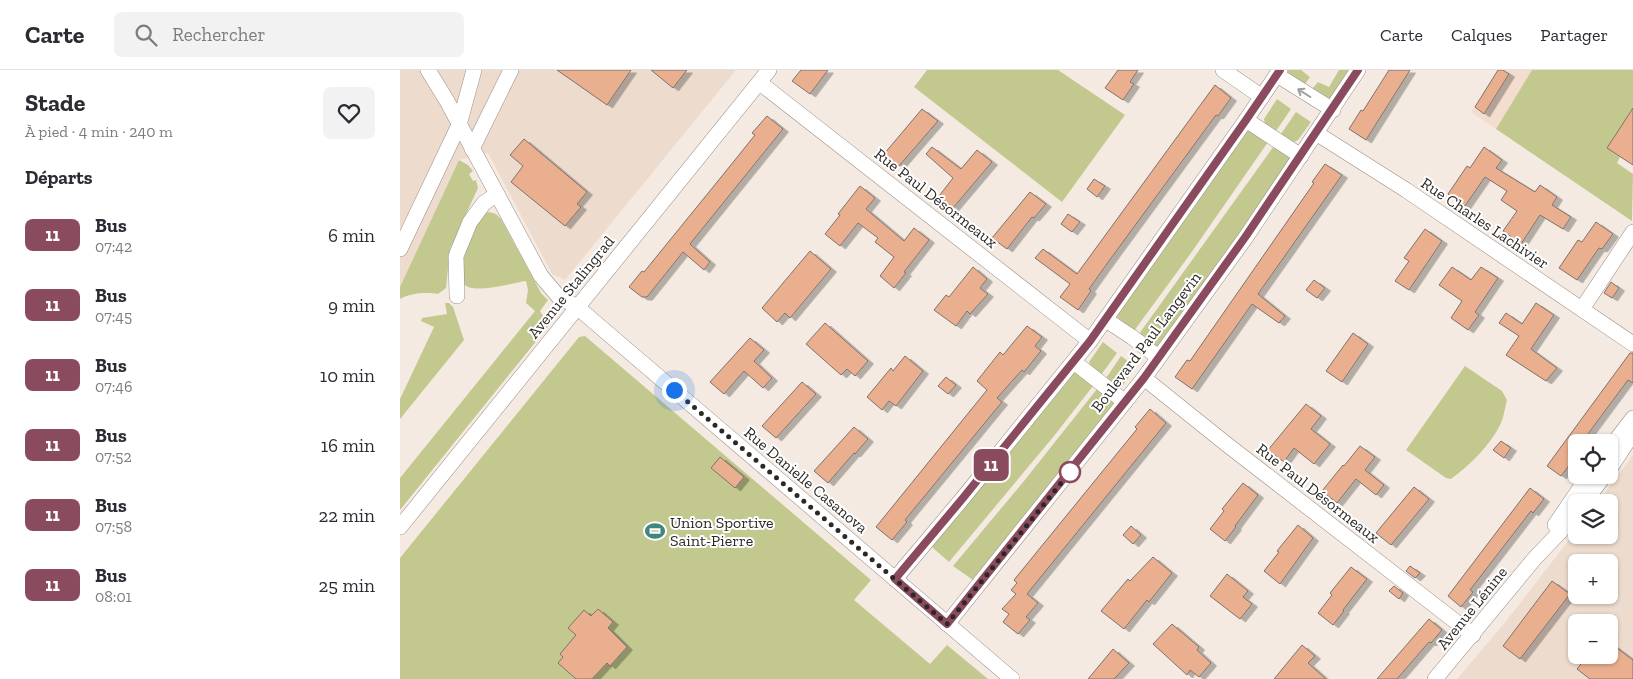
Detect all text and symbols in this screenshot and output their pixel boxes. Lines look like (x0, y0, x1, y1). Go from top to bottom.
search box (114, 12, 464, 57)
text: Carte (25, 20, 84, 49)
icon: search (132, 21, 160, 49)
text: Rechercher (172, 23, 265, 46)
text: Carte (1380, 24, 1423, 46)
text: Calques (1451, 24, 1512, 46)
text: Partager (1540, 24, 1608, 46)
button: heart (323, 87, 375, 139)
one-way arrow (1298, 87, 1312, 97)
text: Stade (25, 88, 85, 117)
text: À pied · 4 min · 240 m (25, 122, 173, 141)
street label: Rue Paul Désormeaux (871, 144, 1001, 252)
text: Départs (25, 166, 93, 189)
street label: Rue Charles Lachivier (1418, 173, 1553, 273)
text: Bus (95, 214, 127, 237)
text: 11 (45, 224, 60, 246)
text: 6 min (328, 224, 375, 247)
street label: Avenue Stalingrad (524, 232, 618, 342)
text: 07:42 (95, 237, 132, 256)
street label: Boulevard Paul Langevin (1087, 268, 1205, 416)
text: Bus (95, 284, 127, 307)
text: 11 (45, 294, 60, 316)
text: 9 min (328, 294, 375, 317)
text: 07:45 (95, 307, 132, 326)
text: Bus (95, 354, 127, 377)
text: 11 (45, 364, 60, 386)
text: 10 min (320, 364, 375, 387)
text: 07:46 (95, 377, 132, 396)
your location (662, 378, 687, 403)
street label: Rue Danielle Casanova (740, 423, 872, 537)
text: Bus (95, 424, 127, 447)
text: 11 (45, 434, 60, 456)
text: 16 min (321, 434, 375, 457)
map controls (1568, 434, 1618, 664)
button: locate (1568, 434, 1618, 484)
street label: Rue Paul Désormeaux (1253, 439, 1383, 547)
text: 07:52 (95, 447, 132, 466)
line badge: 11 (968, 449, 1014, 481)
text: 11 (984, 454, 998, 476)
unlabelled marker (1059, 461, 1081, 483)
text: Bus (95, 494, 127, 517)
button: layers (1568, 494, 1618, 544)
text: 11 (45, 504, 60, 526)
text: 22 min (319, 504, 375, 527)
place label: Union Sportive Saint-Pierre (670, 513, 774, 550)
text: 07:58 (95, 517, 132, 536)
sports icon: Union Sportive Saint-Pierre (644, 520, 666, 542)
button: + (1568, 554, 1618, 604)
street label: Avenue Lénine (1433, 563, 1511, 653)
text: Bus (95, 564, 127, 587)
text: 11 (45, 574, 60, 596)
text: 25 min (319, 574, 375, 597)
text: 08:01 (95, 587, 132, 606)
button: − (1568, 614, 1618, 664)

